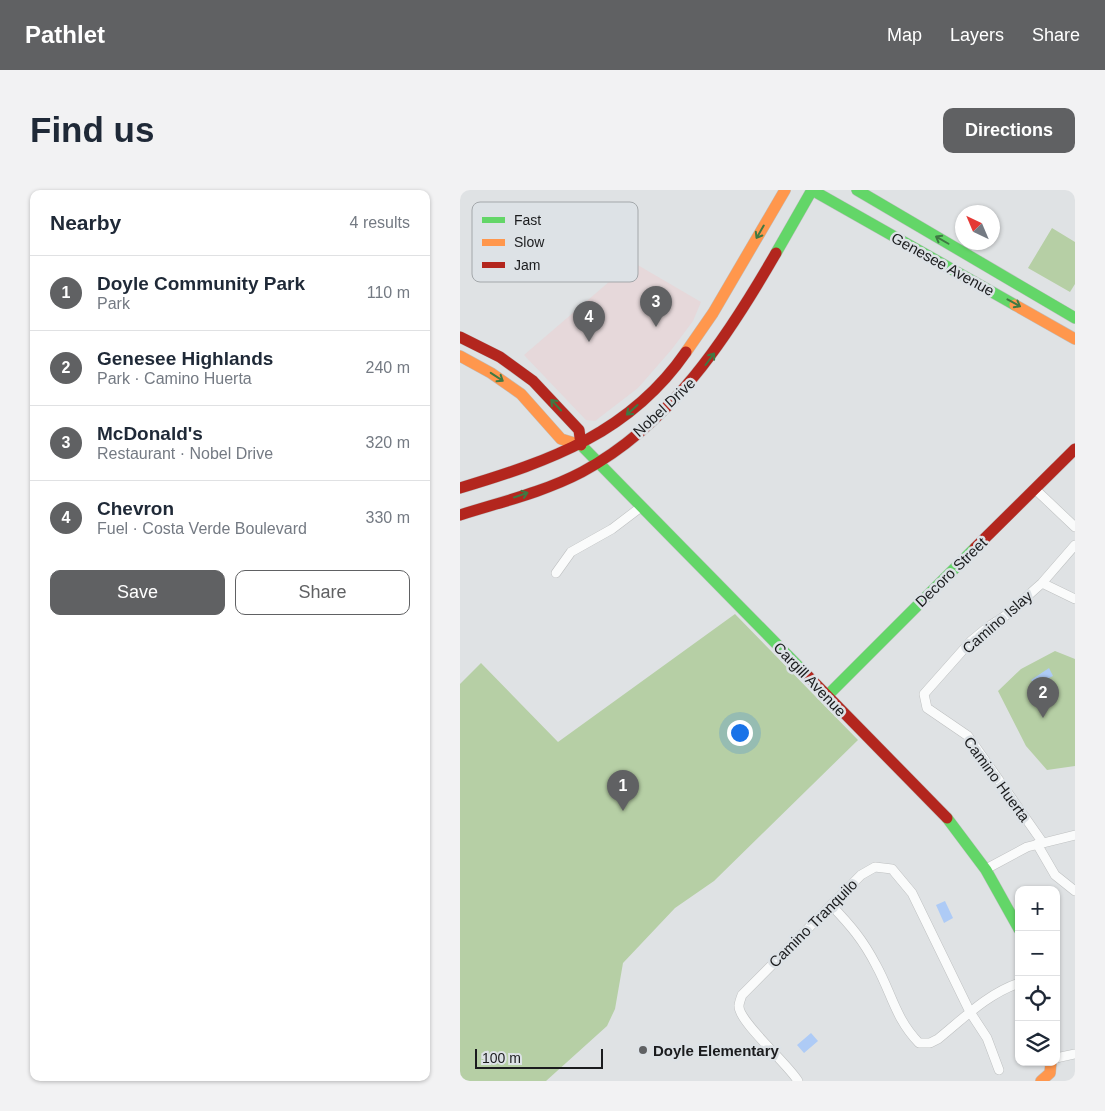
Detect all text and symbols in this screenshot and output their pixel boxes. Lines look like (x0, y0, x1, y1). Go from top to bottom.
text: Pathlet (25, 21, 105, 48)
text: Map (887, 25, 922, 45)
text: Layers (950, 25, 1004, 45)
text: Share (1032, 25, 1080, 45)
button: Directions (943, 108, 1075, 153)
text: Find us (30, 110, 154, 149)
legend (472, 202, 638, 282)
north arrow (955, 205, 1000, 250)
text: Nearby (50, 211, 121, 234)
text: Fast (514, 212, 541, 228)
text: 4 results (350, 214, 410, 231)
one-way arrow (755, 225, 765, 240)
street label: Genesee Avenue (889, 229, 997, 299)
text: Slow (514, 234, 545, 250)
one-way arrow (936, 234, 950, 244)
text: Jam (514, 257, 540, 273)
text: Doyle Community Park (97, 273, 305, 294)
text: 1 (62, 284, 70, 301)
text: 110 m (367, 284, 410, 301)
pin: 3 (640, 286, 672, 327)
text: Park (97, 295, 130, 312)
one-way arrow (1006, 298, 1021, 308)
pin: 4 (573, 301, 605, 342)
text: Genesee Highlands (97, 348, 273, 369)
one-way arrow (705, 352, 715, 366)
text: 2 (62, 359, 70, 376)
text: 240 m (366, 359, 410, 376)
text: Park · Camino Huerta (97, 370, 252, 387)
one-way arrow (490, 372, 504, 382)
street label: Nobel Drive (630, 374, 698, 440)
one-way arrow (550, 399, 562, 412)
one-way arrow (626, 404, 639, 416)
text: McDonald's (97, 423, 203, 444)
text: 3 (62, 434, 70, 451)
text: 320 m (366, 434, 410, 451)
text: Restaurant · Nobel Drive (97, 445, 273, 462)
one-way arrow (513, 490, 528, 499)
text: Chevron (97, 498, 174, 519)
text: 4 (62, 509, 70, 526)
text: 330 m (366, 509, 410, 526)
text: Fuel · Costa Verde Boulevard (97, 520, 307, 537)
street label: Decoro Street (912, 533, 991, 610)
button: Save (50, 570, 225, 615)
button: Share (235, 570, 410, 615)
street label: Camino Islay (959, 587, 1036, 657)
street label: Cargill Avenue (770, 638, 850, 720)
pin: 2 (1027, 677, 1059, 718)
your location (727, 720, 753, 746)
street label: Camino Huerta (960, 733, 1034, 825)
pin: 1 (607, 770, 639, 811)
street label: Camino Tranquilo (765, 875, 861, 971)
map controls (1015, 886, 1060, 1066)
button: + (1015, 886, 1060, 931)
button: − (1015, 931, 1060, 976)
button: locate (1015, 976, 1060, 1021)
button: layers (1015, 1021, 1060, 1066)
place label: Doyle Elementary (653, 1042, 780, 1059)
marker: Doyle Elementary (637, 1044, 649, 1056)
scale bar (475, 1046, 602, 1069)
text: 100 m (482, 1050, 521, 1066)

